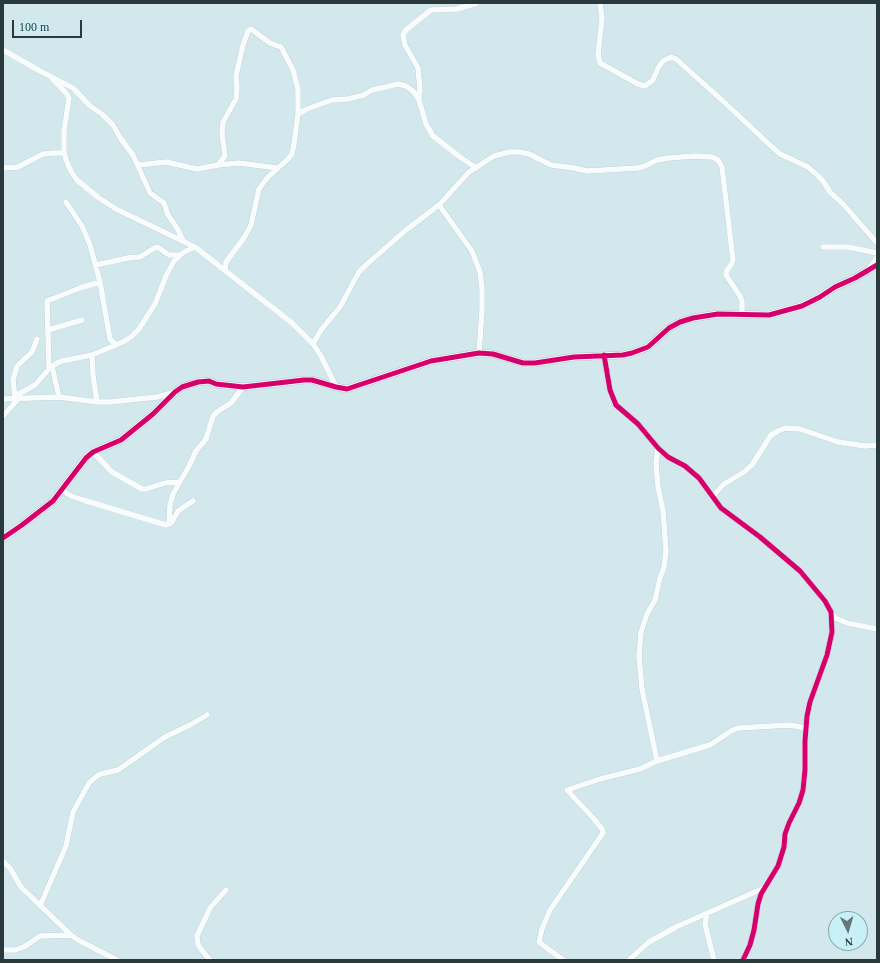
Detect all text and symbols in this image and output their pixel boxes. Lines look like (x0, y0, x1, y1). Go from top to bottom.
scale bar (14, 12, 84, 38)
text: 100 m (19, 20, 49, 34)
north arrow (828, 911, 868, 951)
text: N (844, 936, 853, 948)

